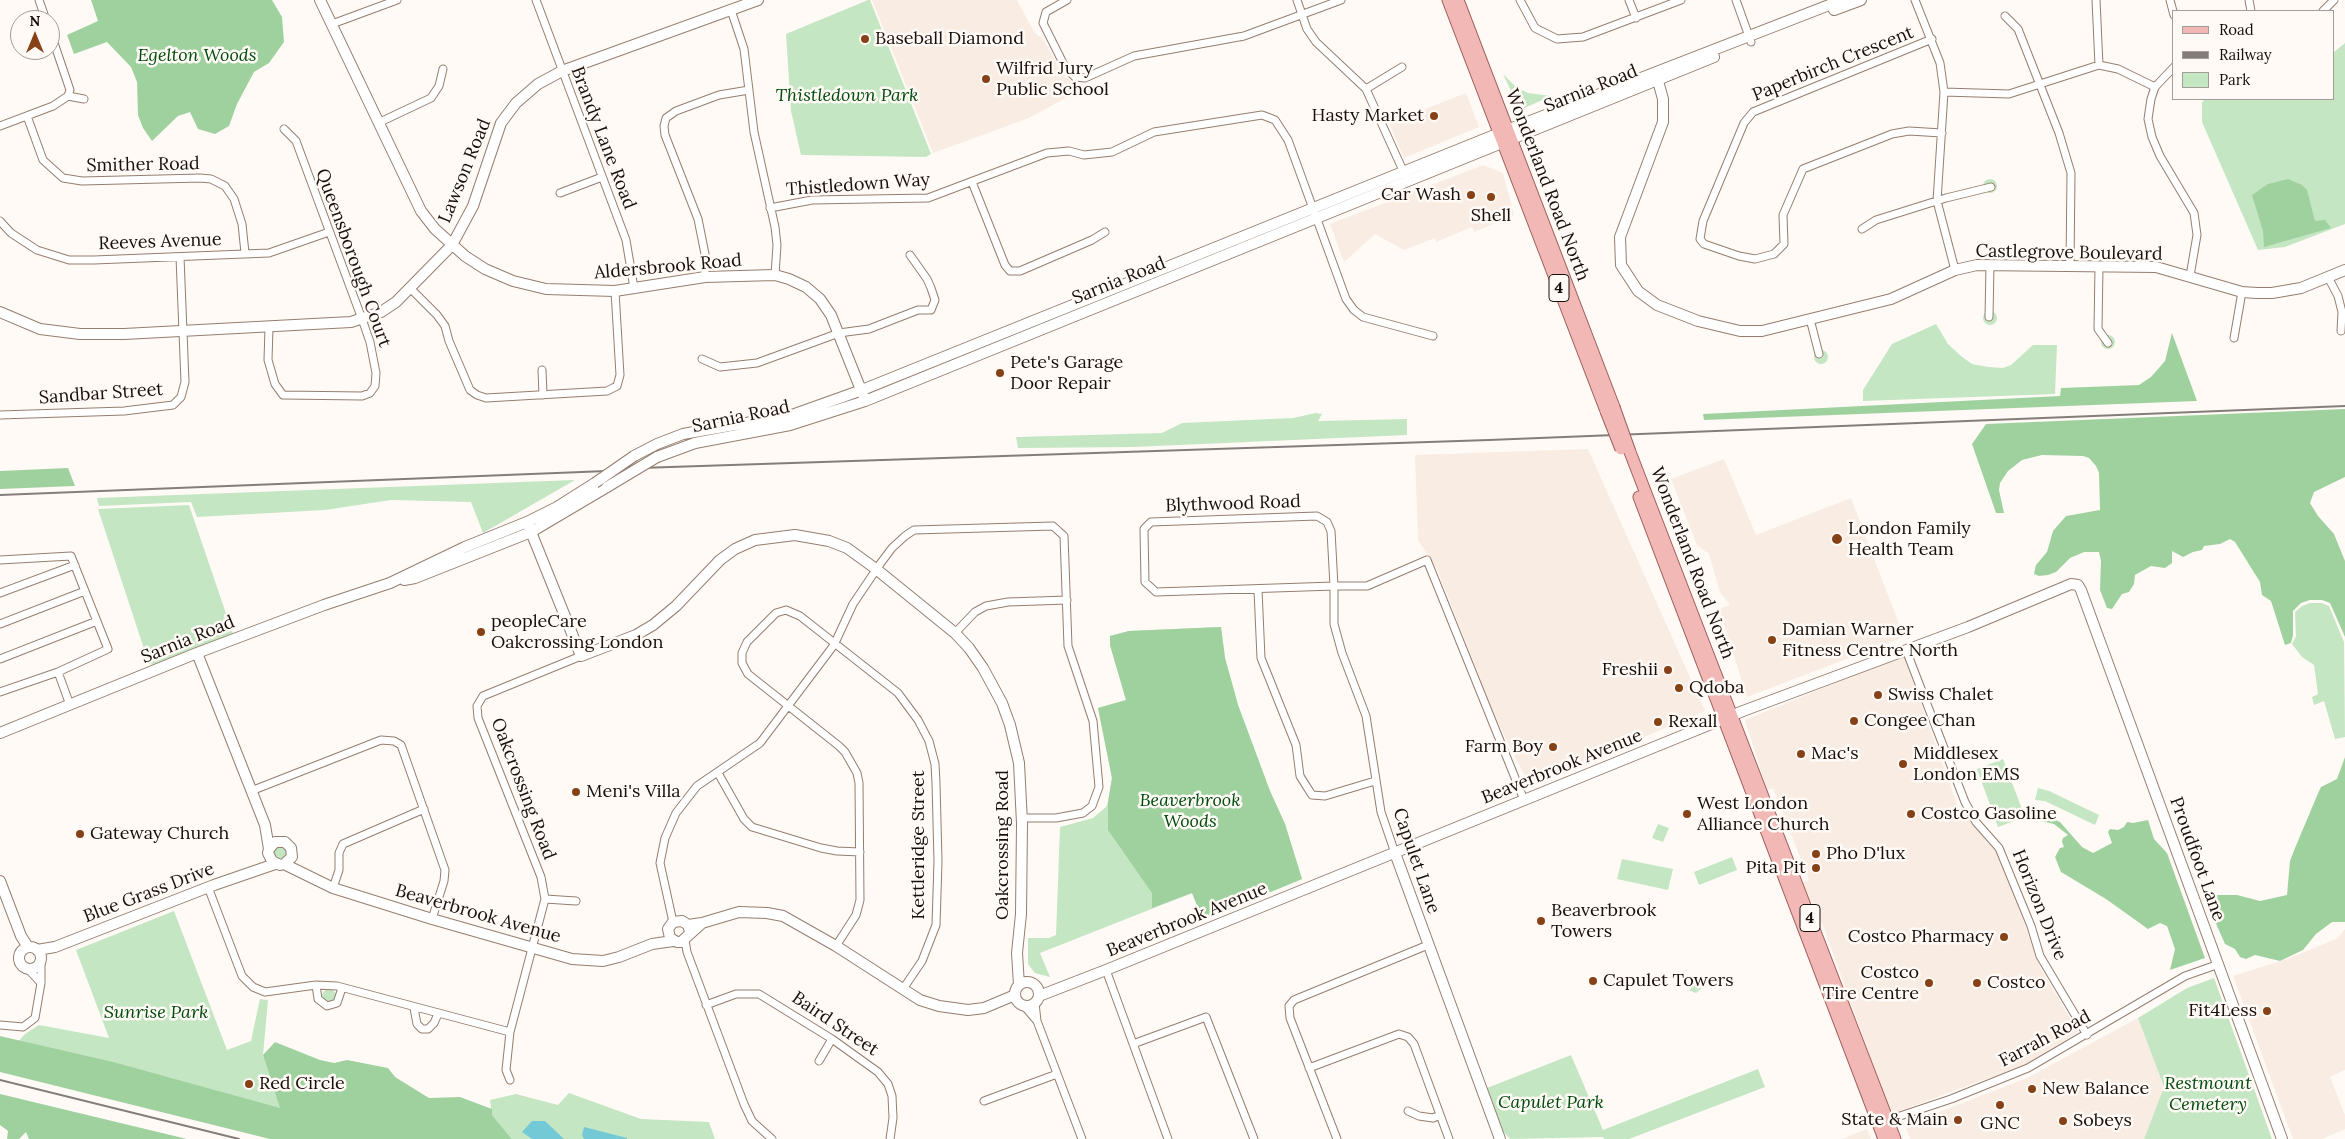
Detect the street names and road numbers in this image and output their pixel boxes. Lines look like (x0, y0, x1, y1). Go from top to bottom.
street label: Paperbirch Crescent (1749, 22, 1917, 106)
street label: Sarnia Road (1541, 60, 1641, 118)
street label: Brandy Lane Road (566, 64, 640, 212)
street label: Wonderland Road North (1500, 86, 1594, 284)
street label: Lawson Road (434, 116, 496, 226)
street label: Smither Road (86, 153, 200, 177)
street label: Queensborough Court (311, 166, 395, 350)
street label: Thistledown Way (785, 169, 931, 201)
street label: Reeves Avenue (98, 229, 222, 255)
street label: Castlegrove Boulevard (1975, 241, 2163, 265)
street label: Aldersbrook Road (593, 250, 743, 284)
street label: Sarnia Road (1069, 252, 1169, 310)
road number: 4 (1549, 274, 1569, 302)
street label: Sandbar Street (38, 379, 164, 409)
street label: Sarnia Road (690, 396, 792, 438)
street label: Wonderland Road North (1645, 464, 1739, 662)
street label: Blythwood Road (1165, 491, 1301, 517)
street label: Sarnia Road (138, 611, 238, 669)
street label: Oakcrossing Road (486, 715, 560, 863)
street label: Beaverbrook Avenue (1479, 725, 1645, 809)
street label: Kettleridge Street (908, 770, 930, 920)
street label: Oakcrossing Road (992, 770, 1014, 920)
street label: Proudfoot Lane (2165, 794, 2229, 924)
street label: Capulet Lane (1388, 805, 1444, 917)
street label: Horizon Drive (2007, 847, 2071, 963)
street label: Blue Grass Drive (81, 858, 217, 928)
street label: Beaverbrook Avenue (1104, 878, 1270, 962)
street label: Beaverbrook Avenue (393, 880, 563, 948)
road number: 4 (1800, 904, 1820, 931)
street label: Baird Street (788, 987, 882, 1061)
street label: Farrah Road (1996, 1006, 2094, 1072)

